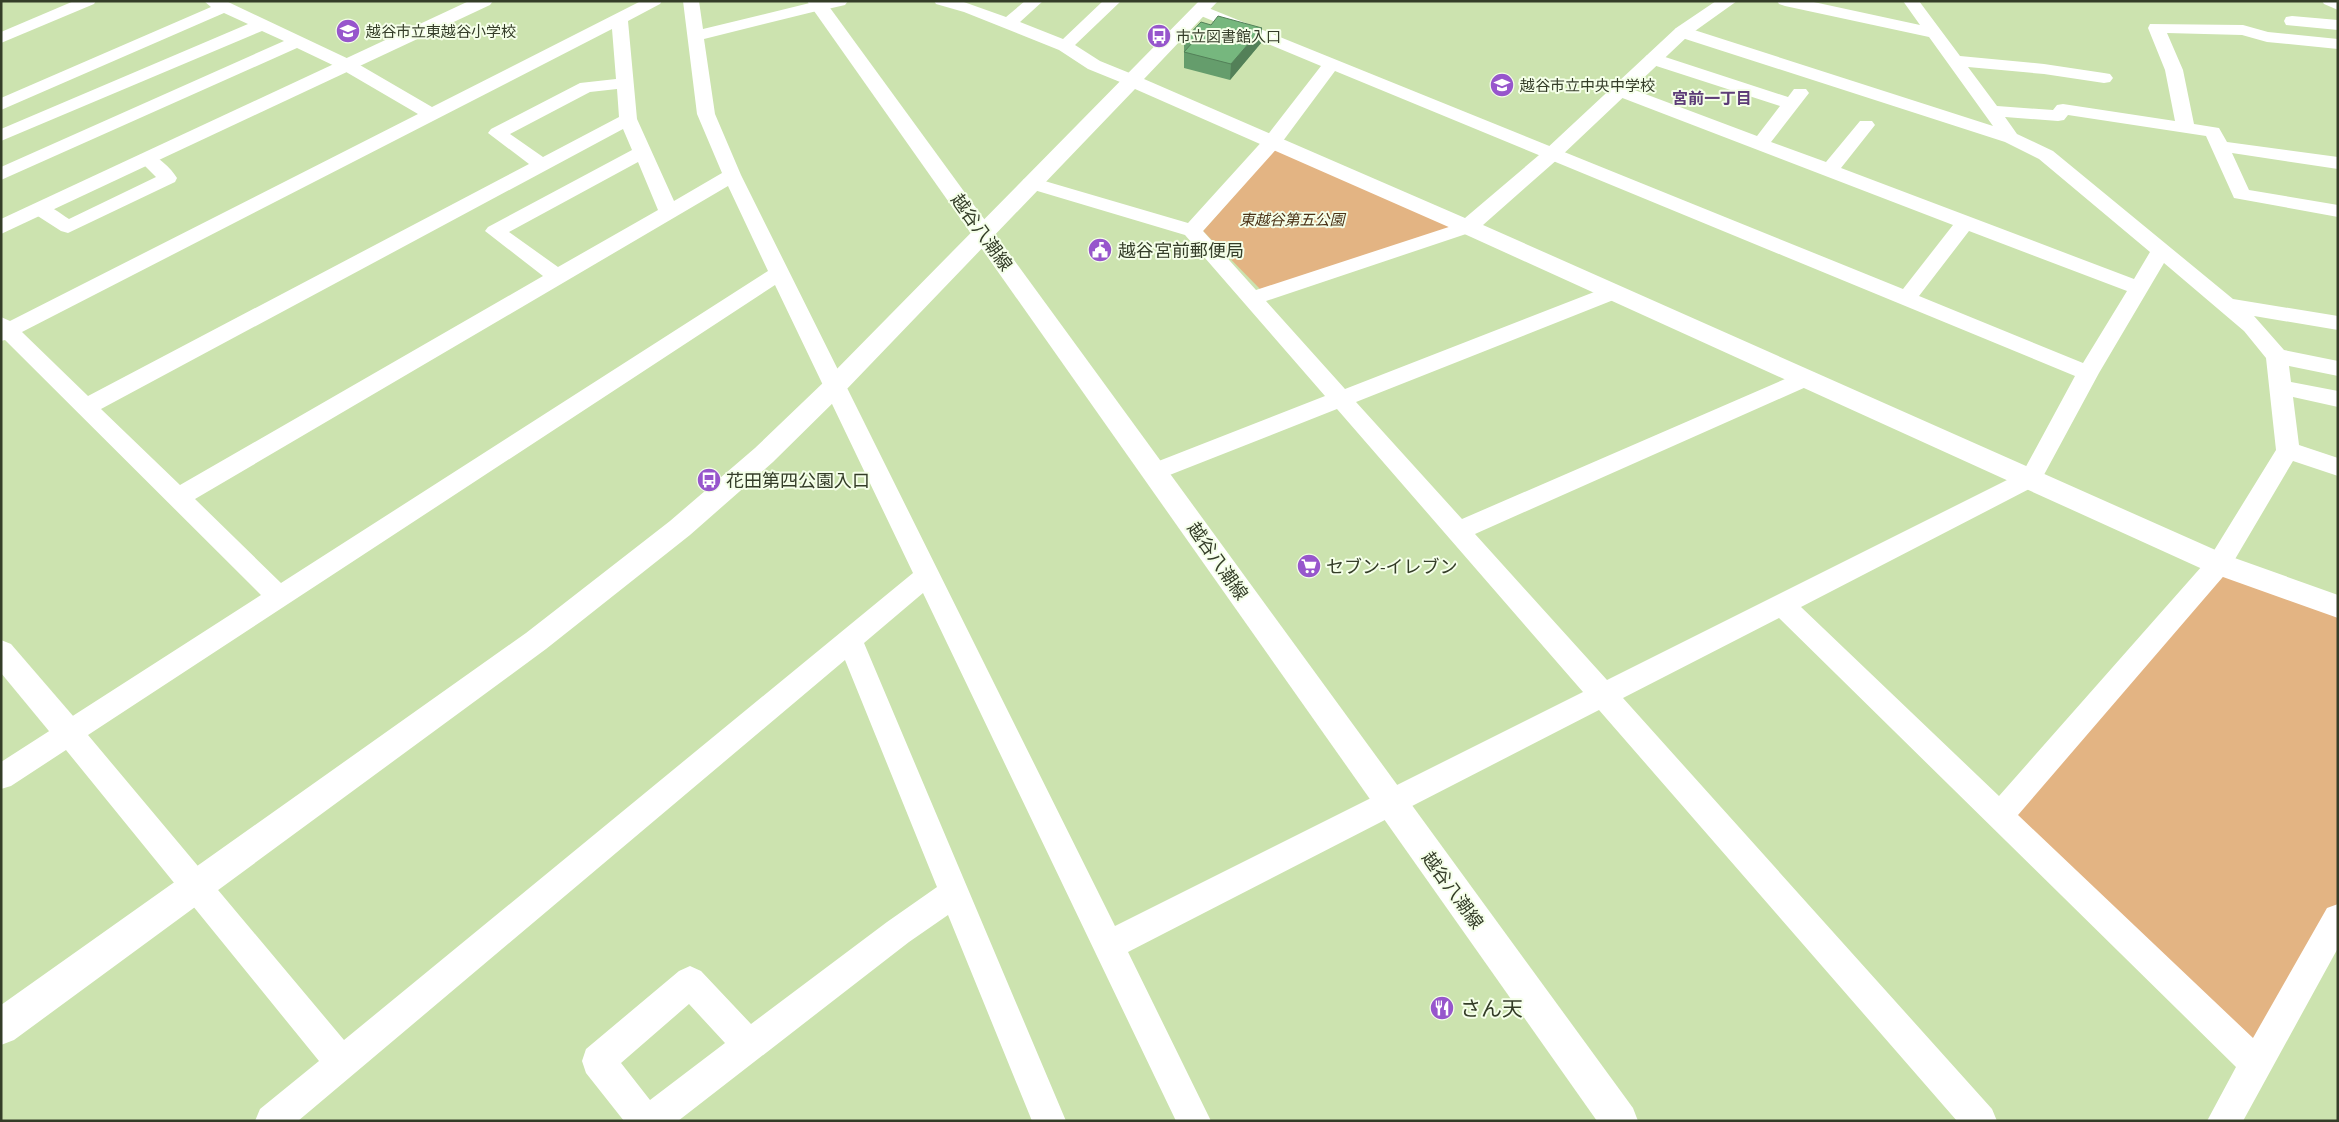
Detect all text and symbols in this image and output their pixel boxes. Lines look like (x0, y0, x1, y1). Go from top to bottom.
school or university icon: 越谷市立東越谷小学校 (335, 18, 361, 44)
place label: 越谷市立東越谷小学校 (365, 21, 516, 42)
bus stop icon: 市立図書館入口 (1146, 23, 1172, 49)
place label: 市立図書館入口 (1176, 26, 1281, 47)
school or university icon: 越谷市立中央中学校 (1489, 72, 1515, 98)
place label: 越谷市立中央中学校 (1519, 75, 1655, 96)
district label: 宮前一丁目 (1672, 87, 1752, 109)
street label: 越谷八潮線 (945, 188, 1019, 276)
park label: 東越谷第五公園 (1239, 209, 1346, 230)
public building icon: 越谷宮前郵便局 (1087, 237, 1113, 263)
place label: 越谷宮前郵便局 (1118, 238, 1244, 263)
bus stop icon: 花田第四公園入口 (696, 467, 722, 493)
place label: 花田第四公園入口 (726, 468, 870, 493)
street label: 越谷八潮線 (1182, 517, 1254, 605)
supermarket icon: セブン-イレブン (1296, 553, 1322, 579)
place label: セブン-イレブン (1326, 554, 1458, 579)
street label: 越谷八潮線 (1416, 846, 1490, 934)
place label: さん天 (1460, 994, 1523, 1023)
restaurant icon: さん天 (1429, 995, 1455, 1021)

